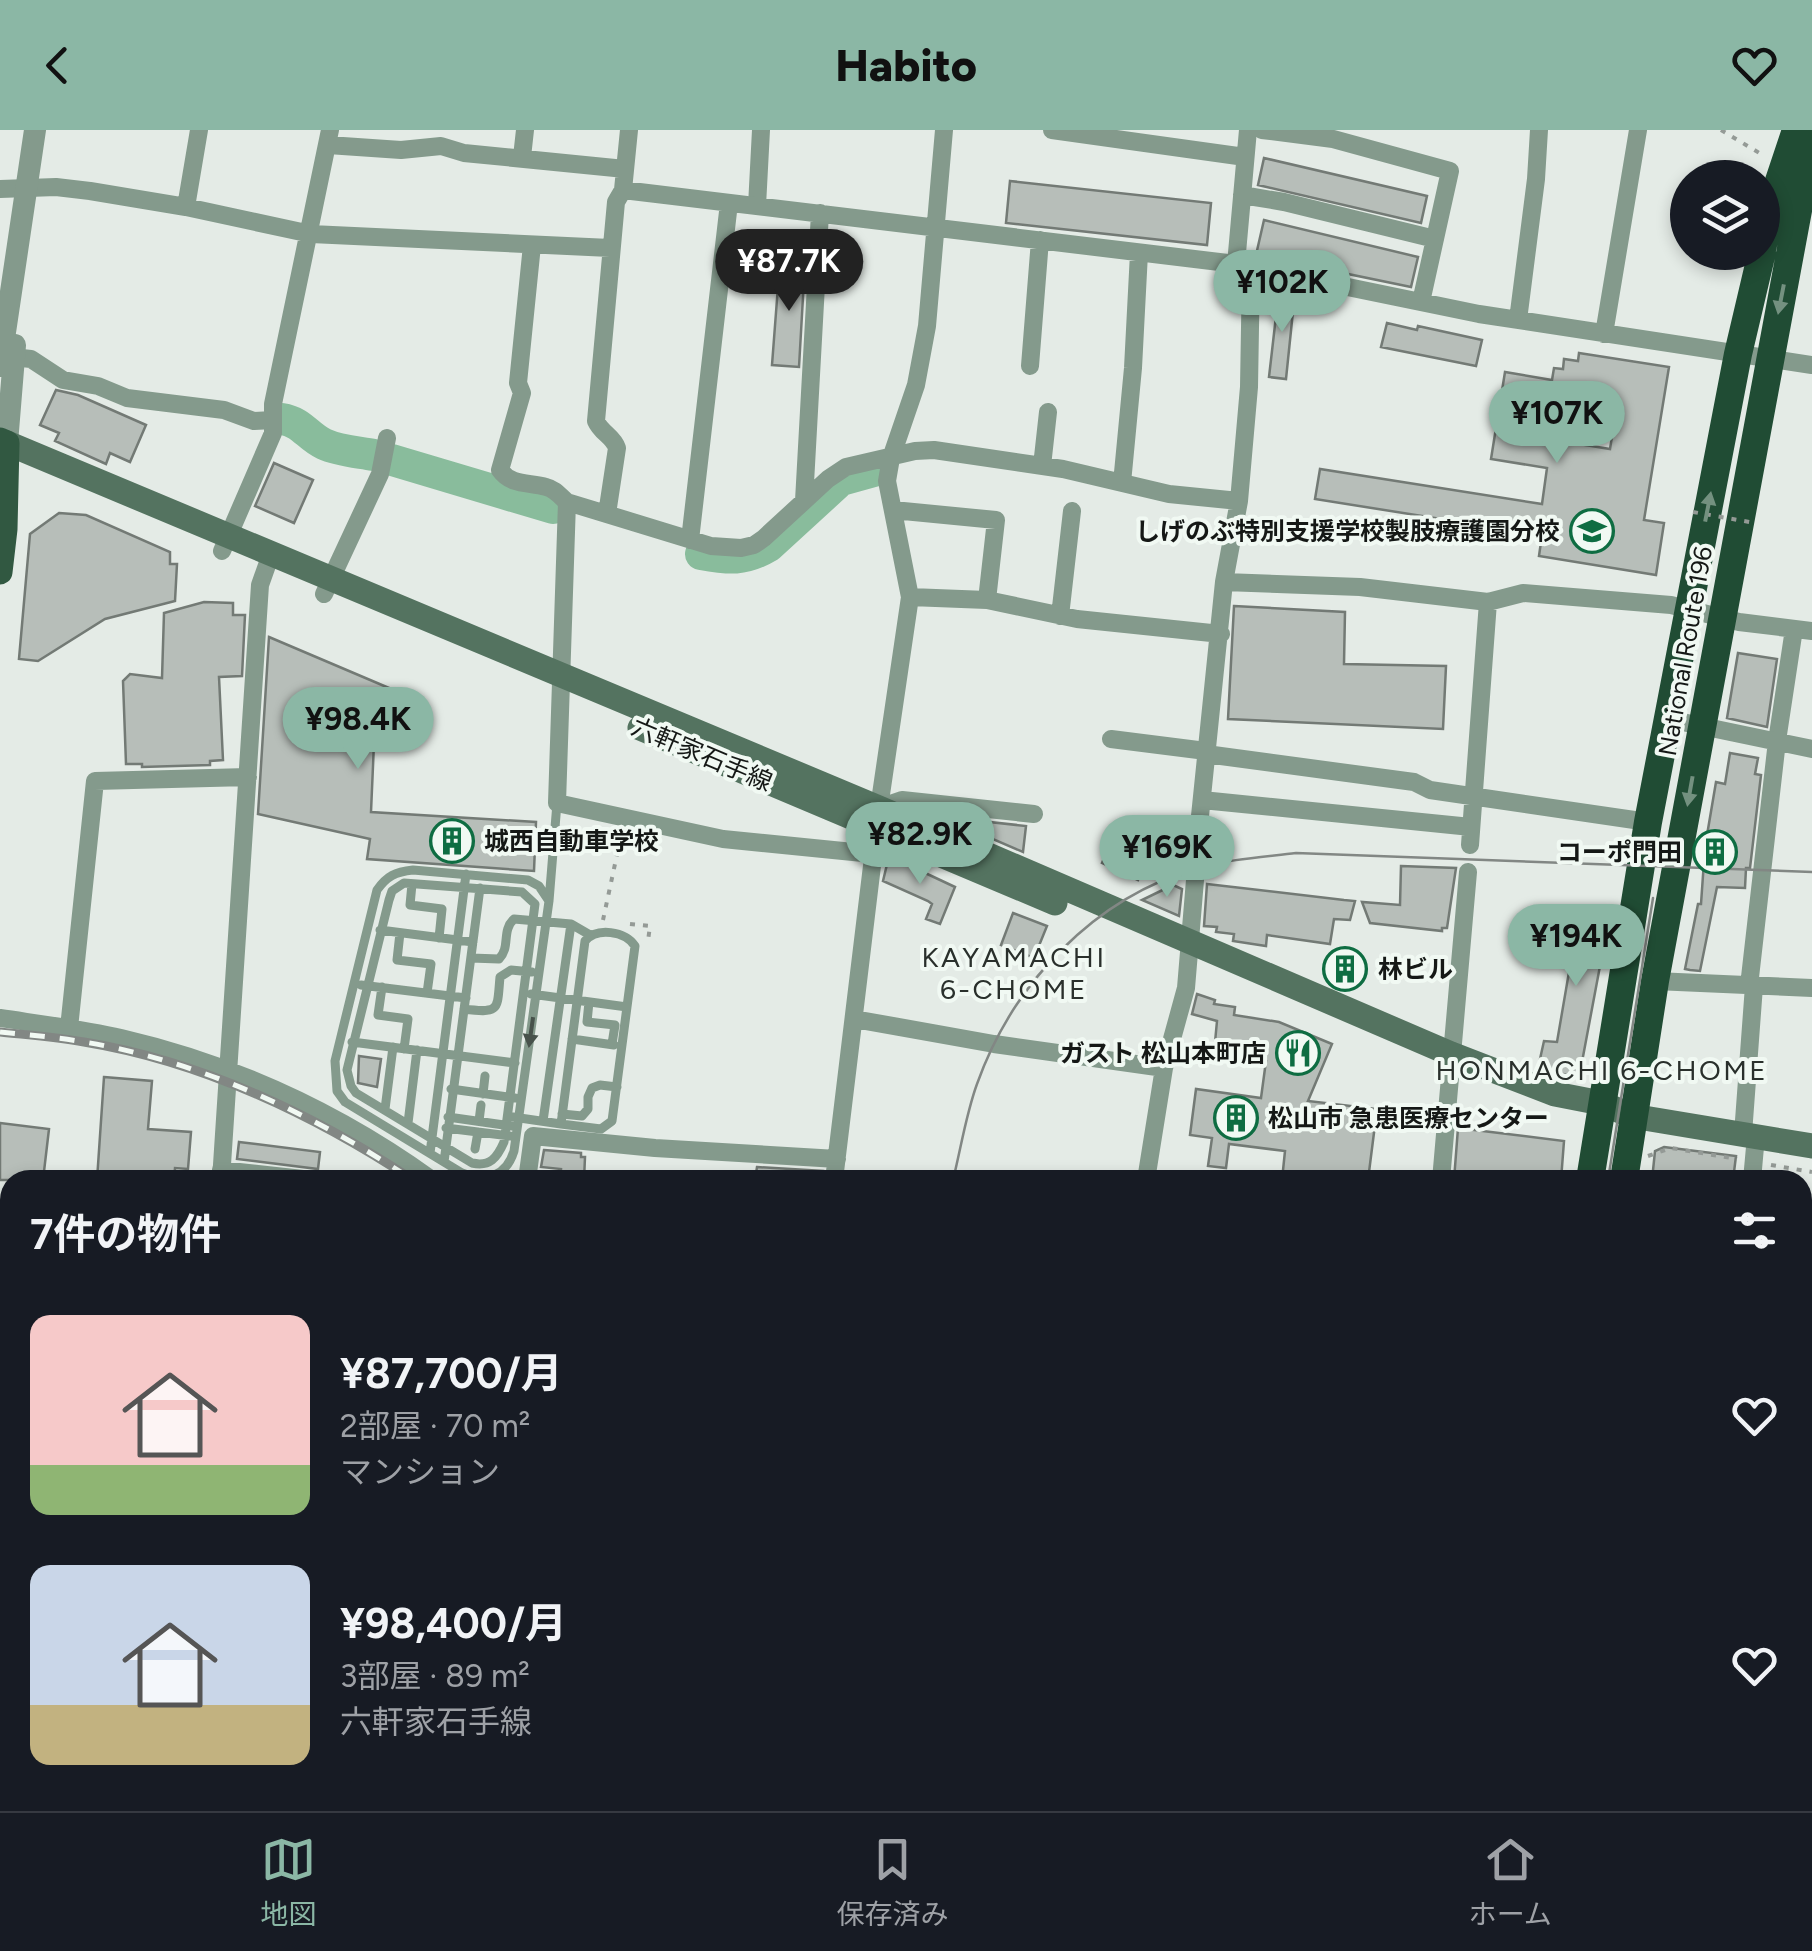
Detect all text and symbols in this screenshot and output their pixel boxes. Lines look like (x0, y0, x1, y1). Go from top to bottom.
icon: back (30, 38, 85, 93)
text: Habito (835, 38, 977, 92)
icon: heart (1727, 38, 1782, 93)
map controls (1670, 160, 1780, 270)
button: layers (1670, 160, 1780, 270)
pin: ¥87.7K (708, 229, 870, 314)
text: ¥87.7K (737, 242, 841, 280)
pin: ¥102K (1212, 250, 1352, 335)
text: ¥102K (1235, 263, 1329, 301)
one-way arrow (1773, 284, 1788, 315)
pin: ¥107K (1487, 381, 1627, 466)
text: ¥107K (1511, 394, 1603, 432)
one-way arrow (1701, 492, 1717, 523)
school or university icon: しげのぶ特別支援学校製肢療護園分校 (1569, 508, 1615, 554)
place label: しげのぶ特別支援学校製肢療護園分校 (1135, 516, 1560, 546)
street label: National Route 196 (1652, 544, 1718, 758)
pin: ¥98.4K (277, 687, 439, 772)
text: ¥98.4K (305, 700, 411, 738)
street label: 六軒家石手線 (627, 711, 777, 797)
one-way arrow (1682, 776, 1697, 807)
pin: ¥82.9K (839, 802, 1001, 887)
text: ¥82.9K (868, 815, 973, 853)
pin: ¥169K (1097, 815, 1237, 900)
building icon: 城西自動車学校 (429, 818, 475, 864)
place label: 城西自動車学校 (484, 826, 659, 856)
text: ¥169K (1121, 828, 1213, 866)
building icon: コーポ門田 (1692, 829, 1738, 875)
place label: コーポ門田 (1557, 837, 1682, 867)
pin: ¥194K (1506, 904, 1646, 989)
text: ¥194K (1530, 917, 1622, 955)
district label: KAYAMACHI 6-CHOME (922, 940, 1106, 1006)
building icon: 林ビル (1322, 946, 1368, 992)
place label: 林ビル (1378, 954, 1453, 984)
one-way arrow (522, 1016, 538, 1048)
restaurant icon: ガスト 松山本町店 (1275, 1030, 1321, 1076)
place label: ガスト 松山本町店 (1060, 1038, 1266, 1068)
district label: HONMACHI 6-CHOME (1436, 1053, 1768, 1087)
building icon: 松山市 急患医療センター (1213, 1095, 1259, 1141)
place label: 松山市 急患医療センター (1268, 1103, 1549, 1133)
icon: filters (1727, 1203, 1782, 1258)
text: 7件の物件 (30, 1209, 221, 1260)
text: ¥87,700/月 (340, 1348, 563, 1399)
icon: home (110, 1355, 230, 1475)
icon: heart (1727, 1388, 1782, 1443)
text: 2部屋 · 70 m² (340, 1407, 530, 1445)
text: マンション (340, 1453, 500, 1491)
text: ¥98,400/月 (340, 1598, 567, 1649)
icon: home (110, 1605, 230, 1725)
icon: heart (1727, 1638, 1782, 1693)
text: 3部屋 · 89 m² (340, 1657, 530, 1695)
text: 六軒家石手線 (340, 1703, 532, 1741)
tab: 地図 (260, 1832, 316, 1932)
tab: 保存済み (836, 1832, 948, 1932)
tab: ホーム (1469, 1832, 1552, 1932)

